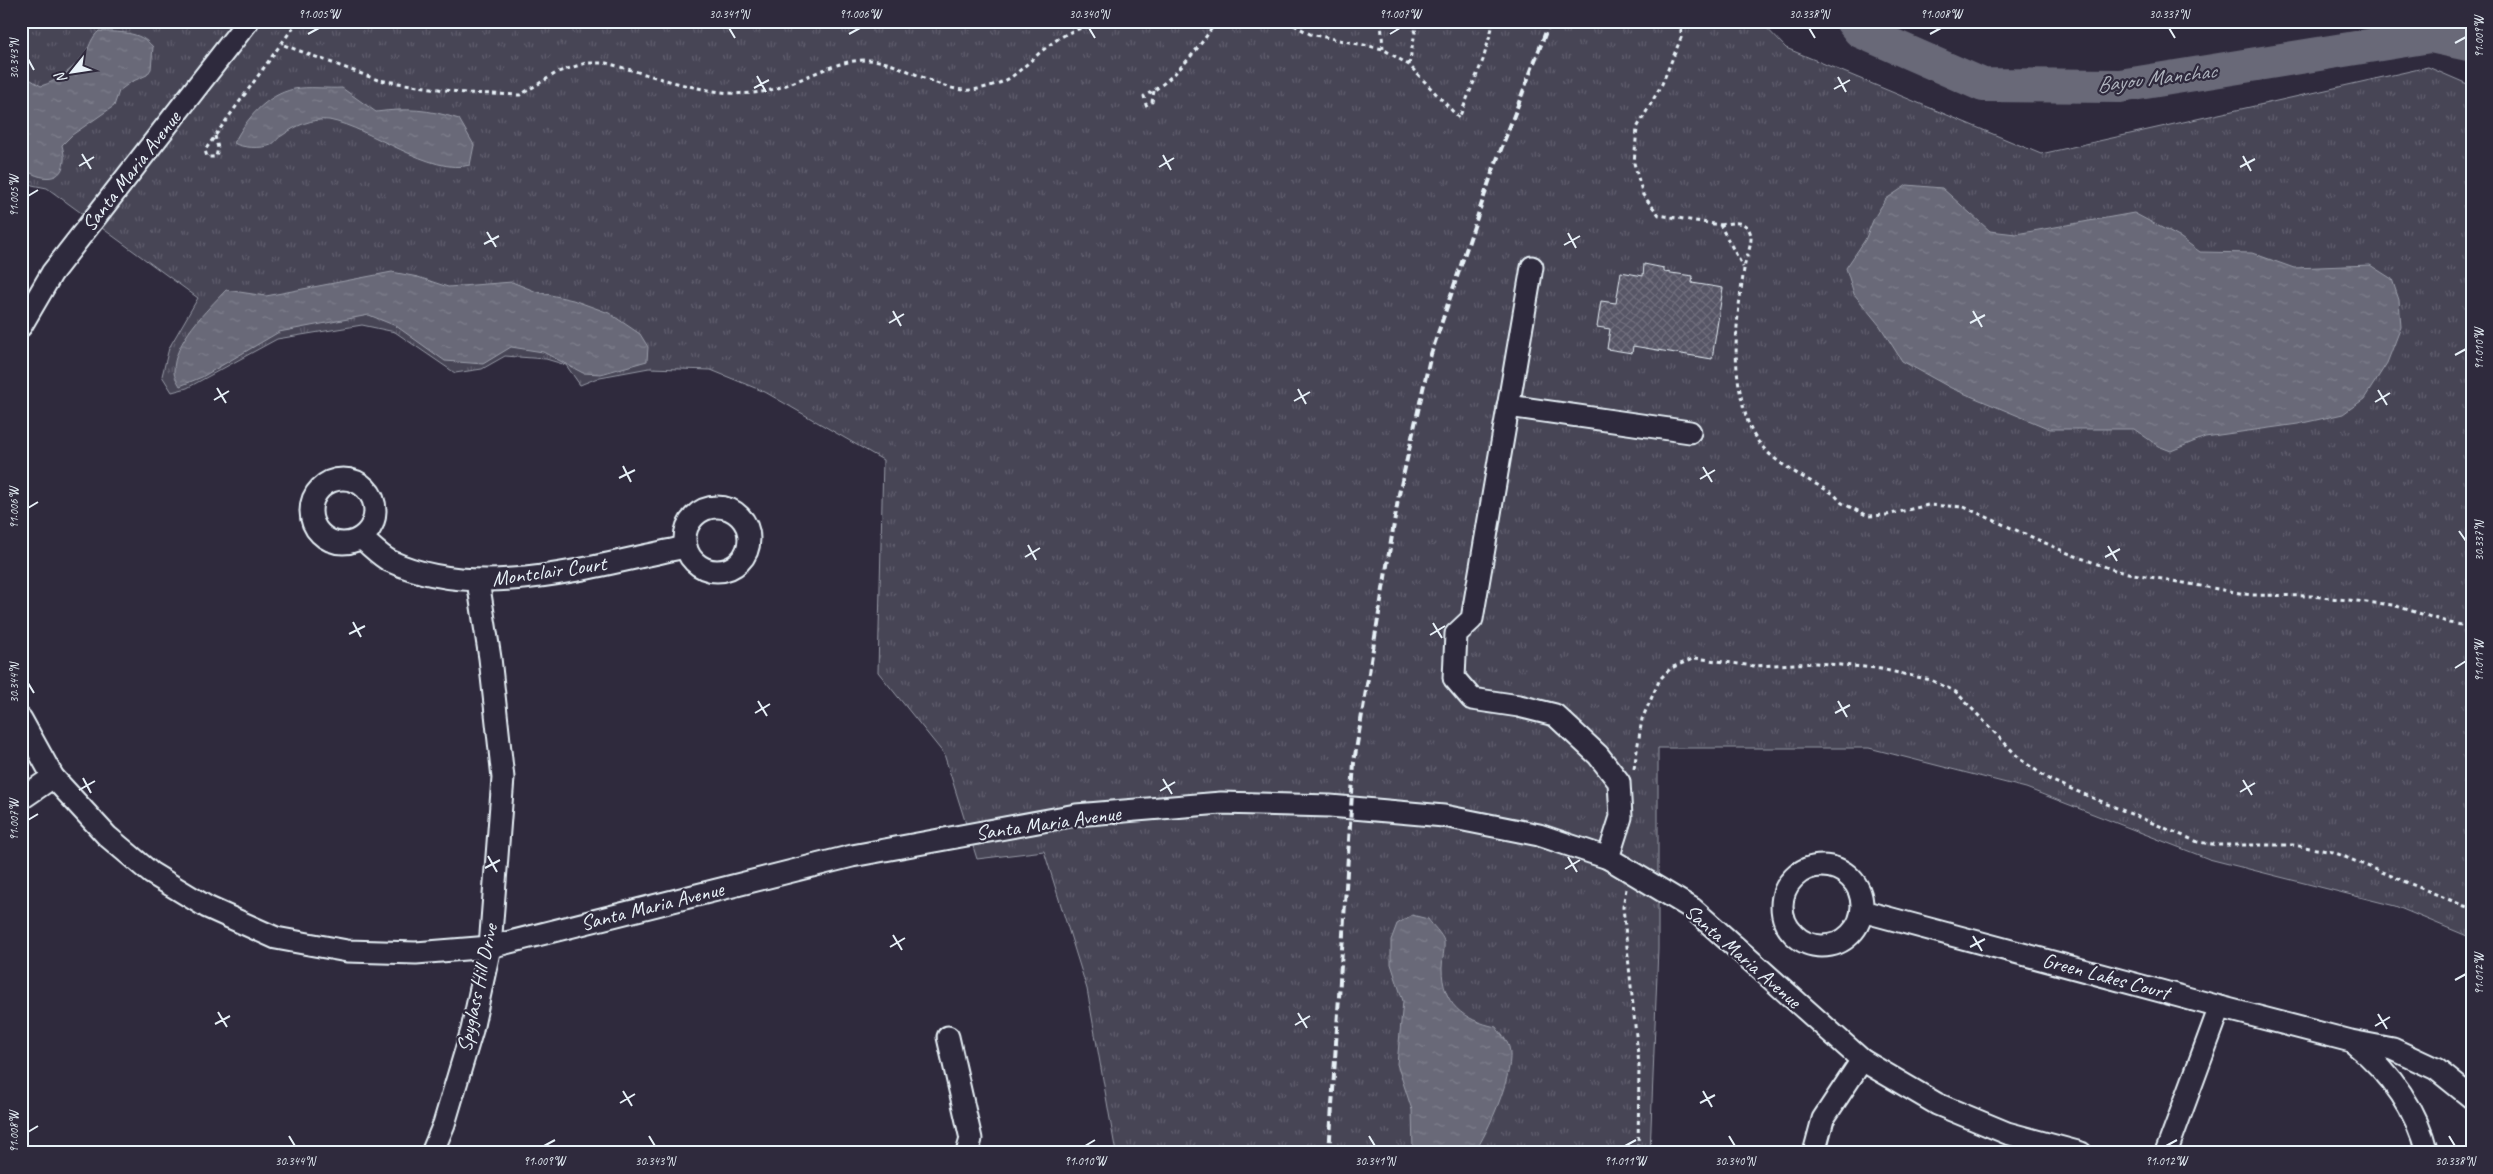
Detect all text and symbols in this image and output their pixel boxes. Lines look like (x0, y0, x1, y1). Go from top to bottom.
text: 91.005°W (298, 6, 342, 22)
text: 30.341°N (709, 6, 751, 22)
text: 91.006°W (839, 6, 883, 22)
text: 30.340°N (1069, 6, 1111, 22)
text: 91.007°W (1379, 6, 1423, 22)
text: 30.338°N (1789, 6, 1831, 22)
text: 91.008°W (1920, 6, 1964, 22)
text: 30.337°N (2149, 6, 2191, 22)
text: 91.009°W (2471, 14, 2487, 58)
text: 30.343°N (6, 37, 22, 79)
north arrow (48, 48, 98, 98)
water label: Bayou Manchac (2095, 56, 2220, 99)
text: N (50, 68, 71, 86)
street label: Santa Maria Avenue (76, 105, 187, 237)
text: 91.005°W (6, 173, 22, 217)
text: 91.010°W (2471, 326, 2487, 370)
text: 91.006°W (6, 485, 22, 529)
text: 30.337°N (2471, 519, 2487, 561)
street label: Montclair Court (490, 550, 610, 592)
text: 91.011°W (2471, 638, 2487, 682)
text: 30.344°N (6, 661, 22, 703)
text: 91.007°W (6, 797, 22, 841)
street label: Santa Maria Avenue (974, 800, 1123, 846)
street label: Santa Maria Avenue (578, 875, 727, 936)
street label: Santa Maria Avenue (1679, 898, 1808, 1014)
street label: Spyglass Hill Drive (451, 919, 504, 1054)
street label: Green Lakes Court (2040, 947, 2175, 1006)
text: 91.012°W (2471, 951, 2487, 995)
text: 91.008°W (6, 1109, 22, 1153)
text: 30.344°N (275, 1153, 317, 1169)
text: 91.009°W (523, 1153, 567, 1169)
text: 30.343°N (635, 1153, 677, 1169)
text: 91.010°W (1064, 1153, 1108, 1169)
text: 30.341°N (1355, 1153, 1397, 1169)
text: 91.011°W (1604, 1153, 1648, 1169)
text: 30.340°N (1715, 1153, 1757, 1169)
text: 91.012°W (2145, 1153, 2189, 1169)
text: 30.338°N (2435, 1153, 2477, 1169)

